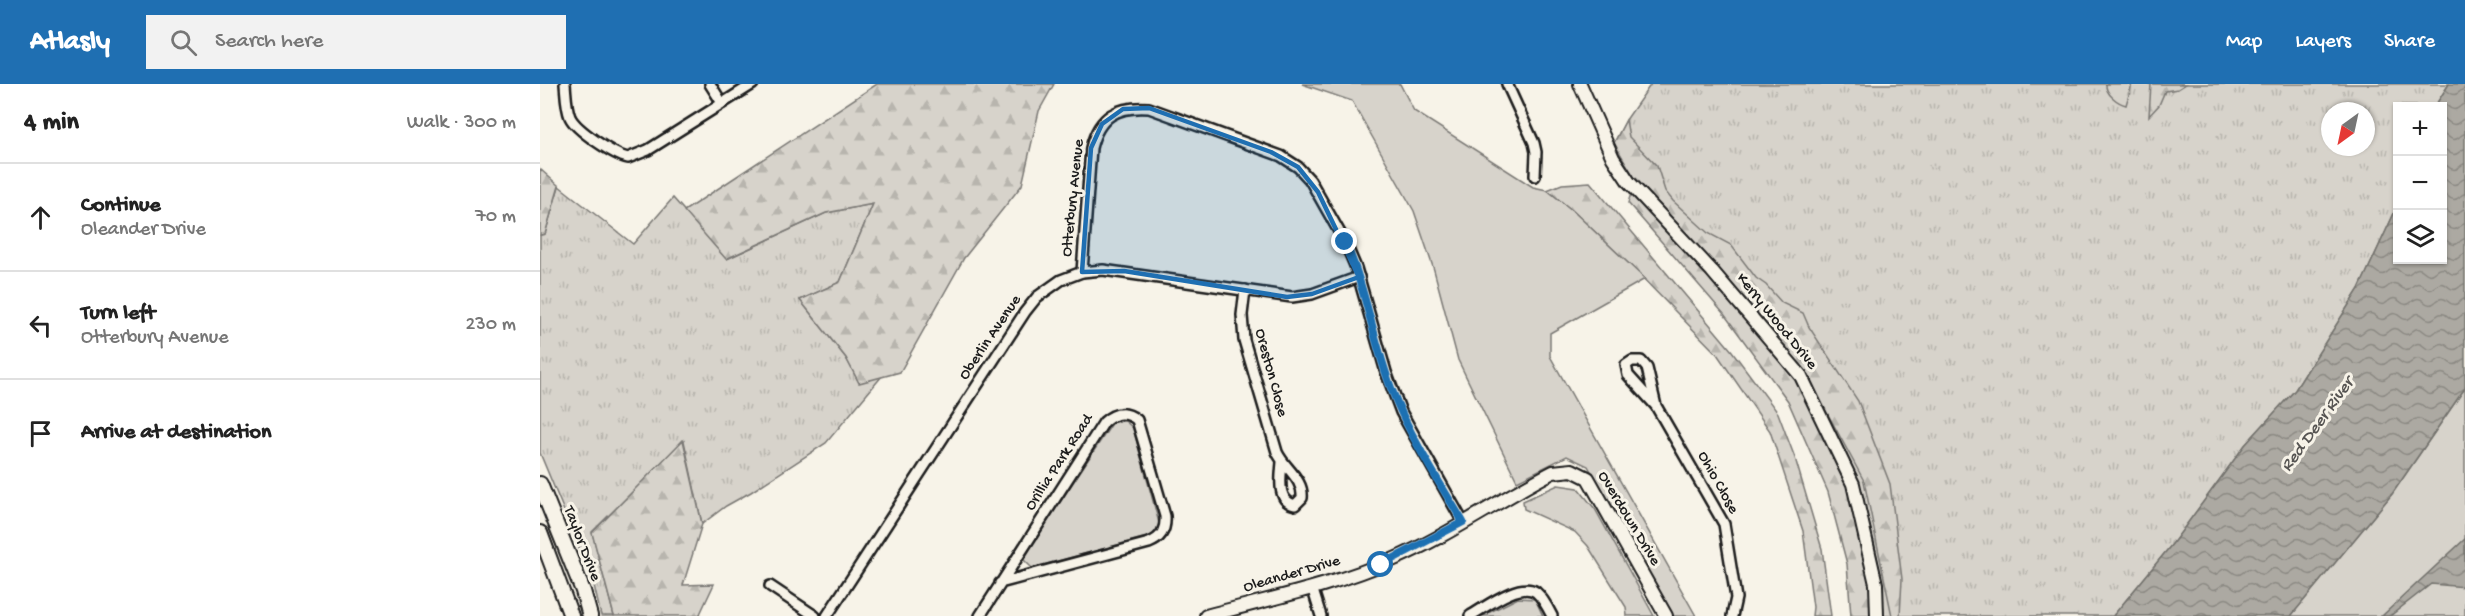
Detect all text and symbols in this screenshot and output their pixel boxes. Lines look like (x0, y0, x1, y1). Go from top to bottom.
search box (146, 15, 566, 69)
text: Atlasly (30, 26, 110, 59)
icon: search (167, 26, 200, 59)
text: Search here (215, 29, 323, 55)
text: Map (2226, 30, 2262, 55)
text: Layers (2295, 30, 2351, 55)
text: Share (2384, 30, 2435, 55)
north arrow (2321, 102, 2375, 156)
map controls (2393, 102, 2447, 264)
button: + (2393, 102, 2447, 156)
text: 4 min (24, 108, 79, 139)
text: Walk · 300 m (407, 112, 516, 135)
street label: Otterbury Avenue (1058, 138, 1090, 258)
button: − (2393, 156, 2447, 210)
text: Continue (81, 193, 161, 219)
icon: ahead (24, 201, 57, 234)
text: 70 m (475, 206, 516, 229)
button: layers (2393, 210, 2447, 264)
text: Oleander Drive (81, 219, 206, 242)
route end (1331, 228, 1357, 254)
street label: Kerry Wood Drive (1731, 270, 1821, 375)
street label: Oberlin Avenue (956, 291, 1027, 384)
text: Turn left (81, 301, 155, 327)
icon: left (24, 309, 57, 342)
text: 230 m (466, 314, 516, 337)
text: Otterbury Avenue (81, 327, 229, 350)
street label: Oreston Close (1249, 327, 1291, 420)
water label: Red Deer River (2277, 371, 2361, 476)
street label: Orillia Park Road (1022, 410, 1099, 515)
icon: arrive (24, 417, 57, 450)
text: Arrive at destination (81, 420, 271, 446)
street label: Ohio Close (1692, 448, 1742, 518)
street label: Overdown Drive (1592, 468, 1664, 570)
street label: Taylor Drive (558, 503, 604, 585)
route start (1367, 551, 1393, 577)
street label: Oleander Drive (1241, 552, 1343, 598)

